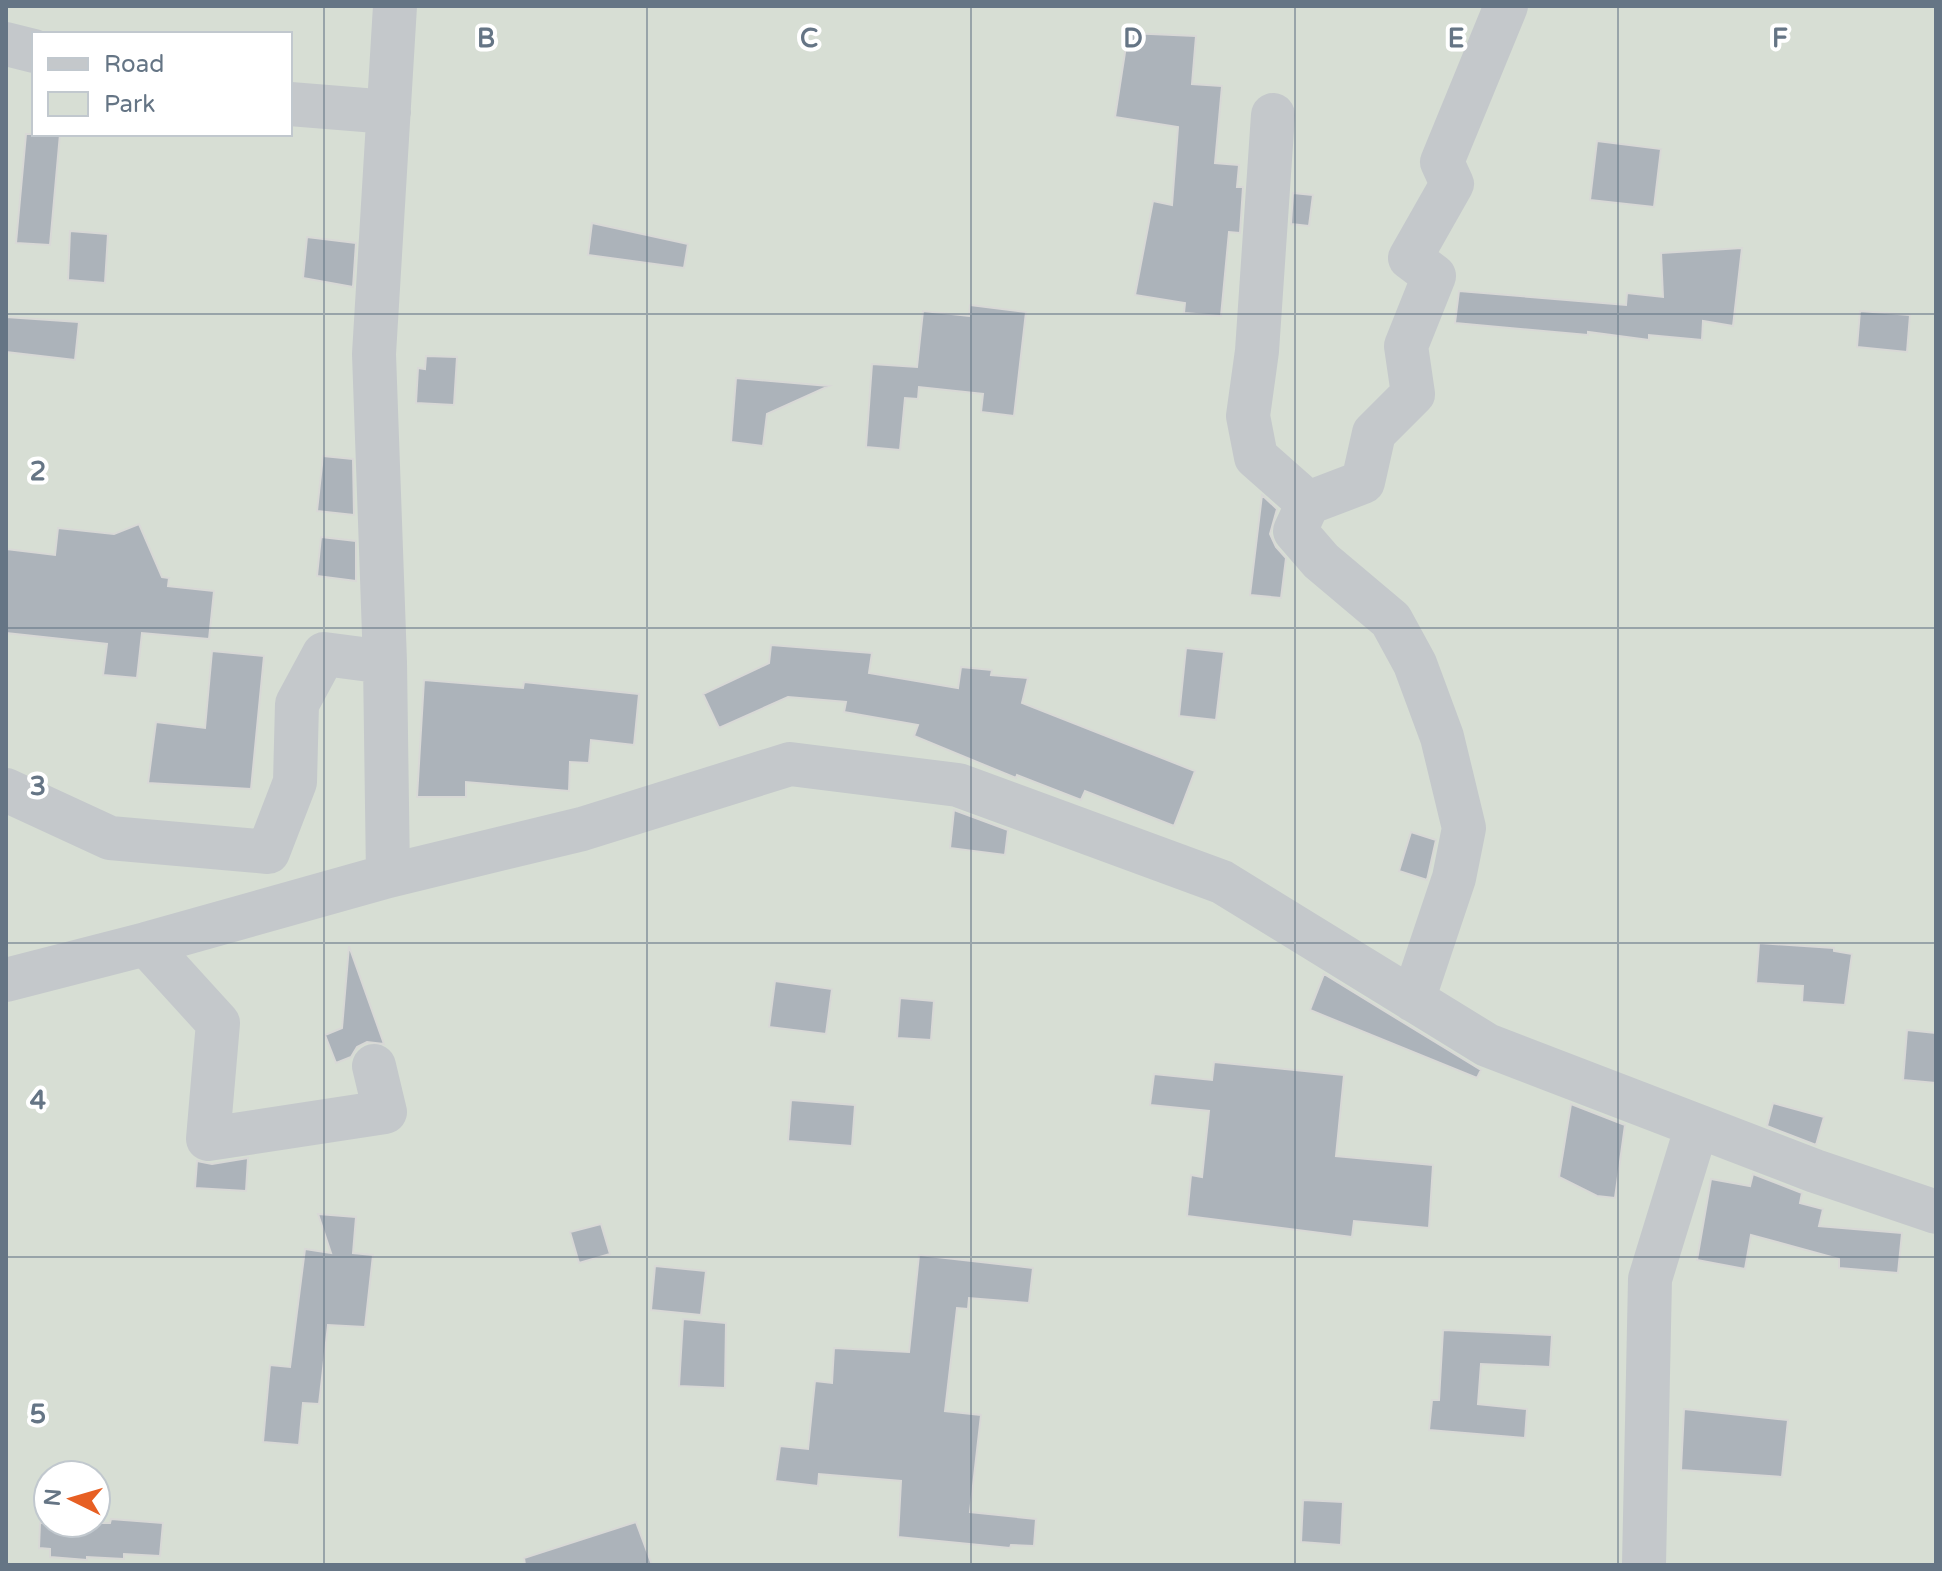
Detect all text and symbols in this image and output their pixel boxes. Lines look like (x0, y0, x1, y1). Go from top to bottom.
text: B (477, 23, 495, 54)
text: C (800, 23, 818, 54)
text: D (1123, 23, 1143, 54)
text: E (1448, 23, 1464, 54)
text: F (1772, 23, 1788, 54)
legend (32, 32, 292, 136)
text: Road (104, 50, 164, 79)
text: Park (104, 90, 155, 119)
text: 2 (30, 456, 46, 487)
text: 3 (30, 771, 46, 802)
text: 4 (30, 1085, 46, 1116)
text: 5 (30, 1399, 46, 1430)
north arrow (32, 1459, 112, 1539)
text: N (39, 1487, 67, 1507)

